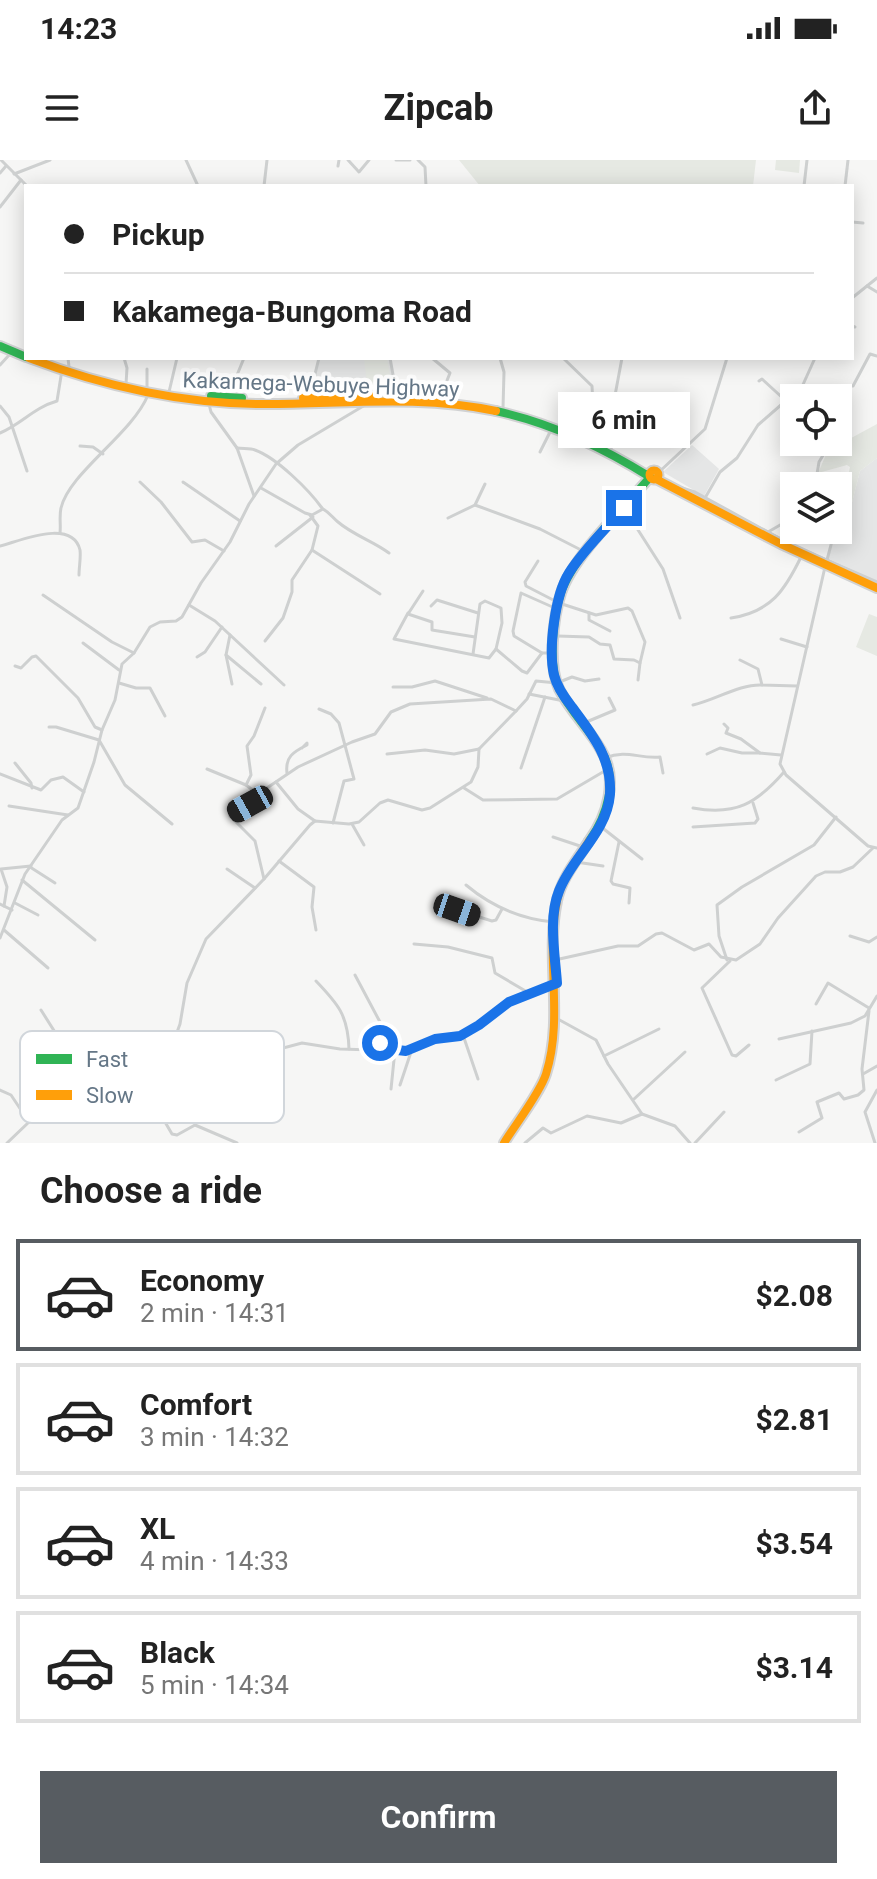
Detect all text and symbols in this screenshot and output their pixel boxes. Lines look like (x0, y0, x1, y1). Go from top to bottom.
text: 14:23 (40, 11, 117, 46)
icon: menu (40, 86, 84, 130)
icon: share (793, 86, 837, 130)
text: Zipcab (384, 87, 493, 129)
text: Pickup (112, 217, 205, 252)
text: Kakamega-Bungoma Road (112, 294, 472, 329)
street label: Kakamega-Webuye Highway (182, 367, 461, 402)
map controls (780, 384, 852, 544)
button: locate (780, 384, 852, 456)
callout: 6 min (558, 392, 690, 448)
text: 6 min (591, 405, 657, 435)
button: layers (780, 472, 852, 544)
route end (606, 490, 642, 526)
car (223, 782, 277, 826)
car (430, 891, 484, 929)
route start (362, 1025, 398, 1061)
legend (20, 1031, 284, 1123)
text: Fast (86, 1047, 128, 1072)
text: Slow (86, 1083, 134, 1108)
text: Choose a ride (40, 1170, 262, 1212)
icon: car (44, 1259, 116, 1331)
text: Economy (140, 1263, 264, 1298)
text: $2.08 (755, 1278, 833, 1313)
text: 2 min · 14:31 (140, 1298, 289, 1328)
icon: car (44, 1383, 116, 1455)
text: Comfort (140, 1387, 252, 1422)
text: $2.81 (755, 1402, 833, 1437)
text: 3 min · 14:32 (140, 1422, 289, 1452)
icon: car (44, 1507, 116, 1579)
text: XL (140, 1511, 175, 1546)
text: $3.54 (755, 1526, 833, 1561)
text: 4 min · 14:33 (140, 1546, 289, 1576)
icon: car (44, 1631, 116, 1703)
text: Black (140, 1635, 215, 1670)
text: $3.14 (755, 1650, 833, 1685)
text: 5 min · 14:34 (140, 1670, 289, 1700)
button: Confirm (40, 1771, 837, 1863)

